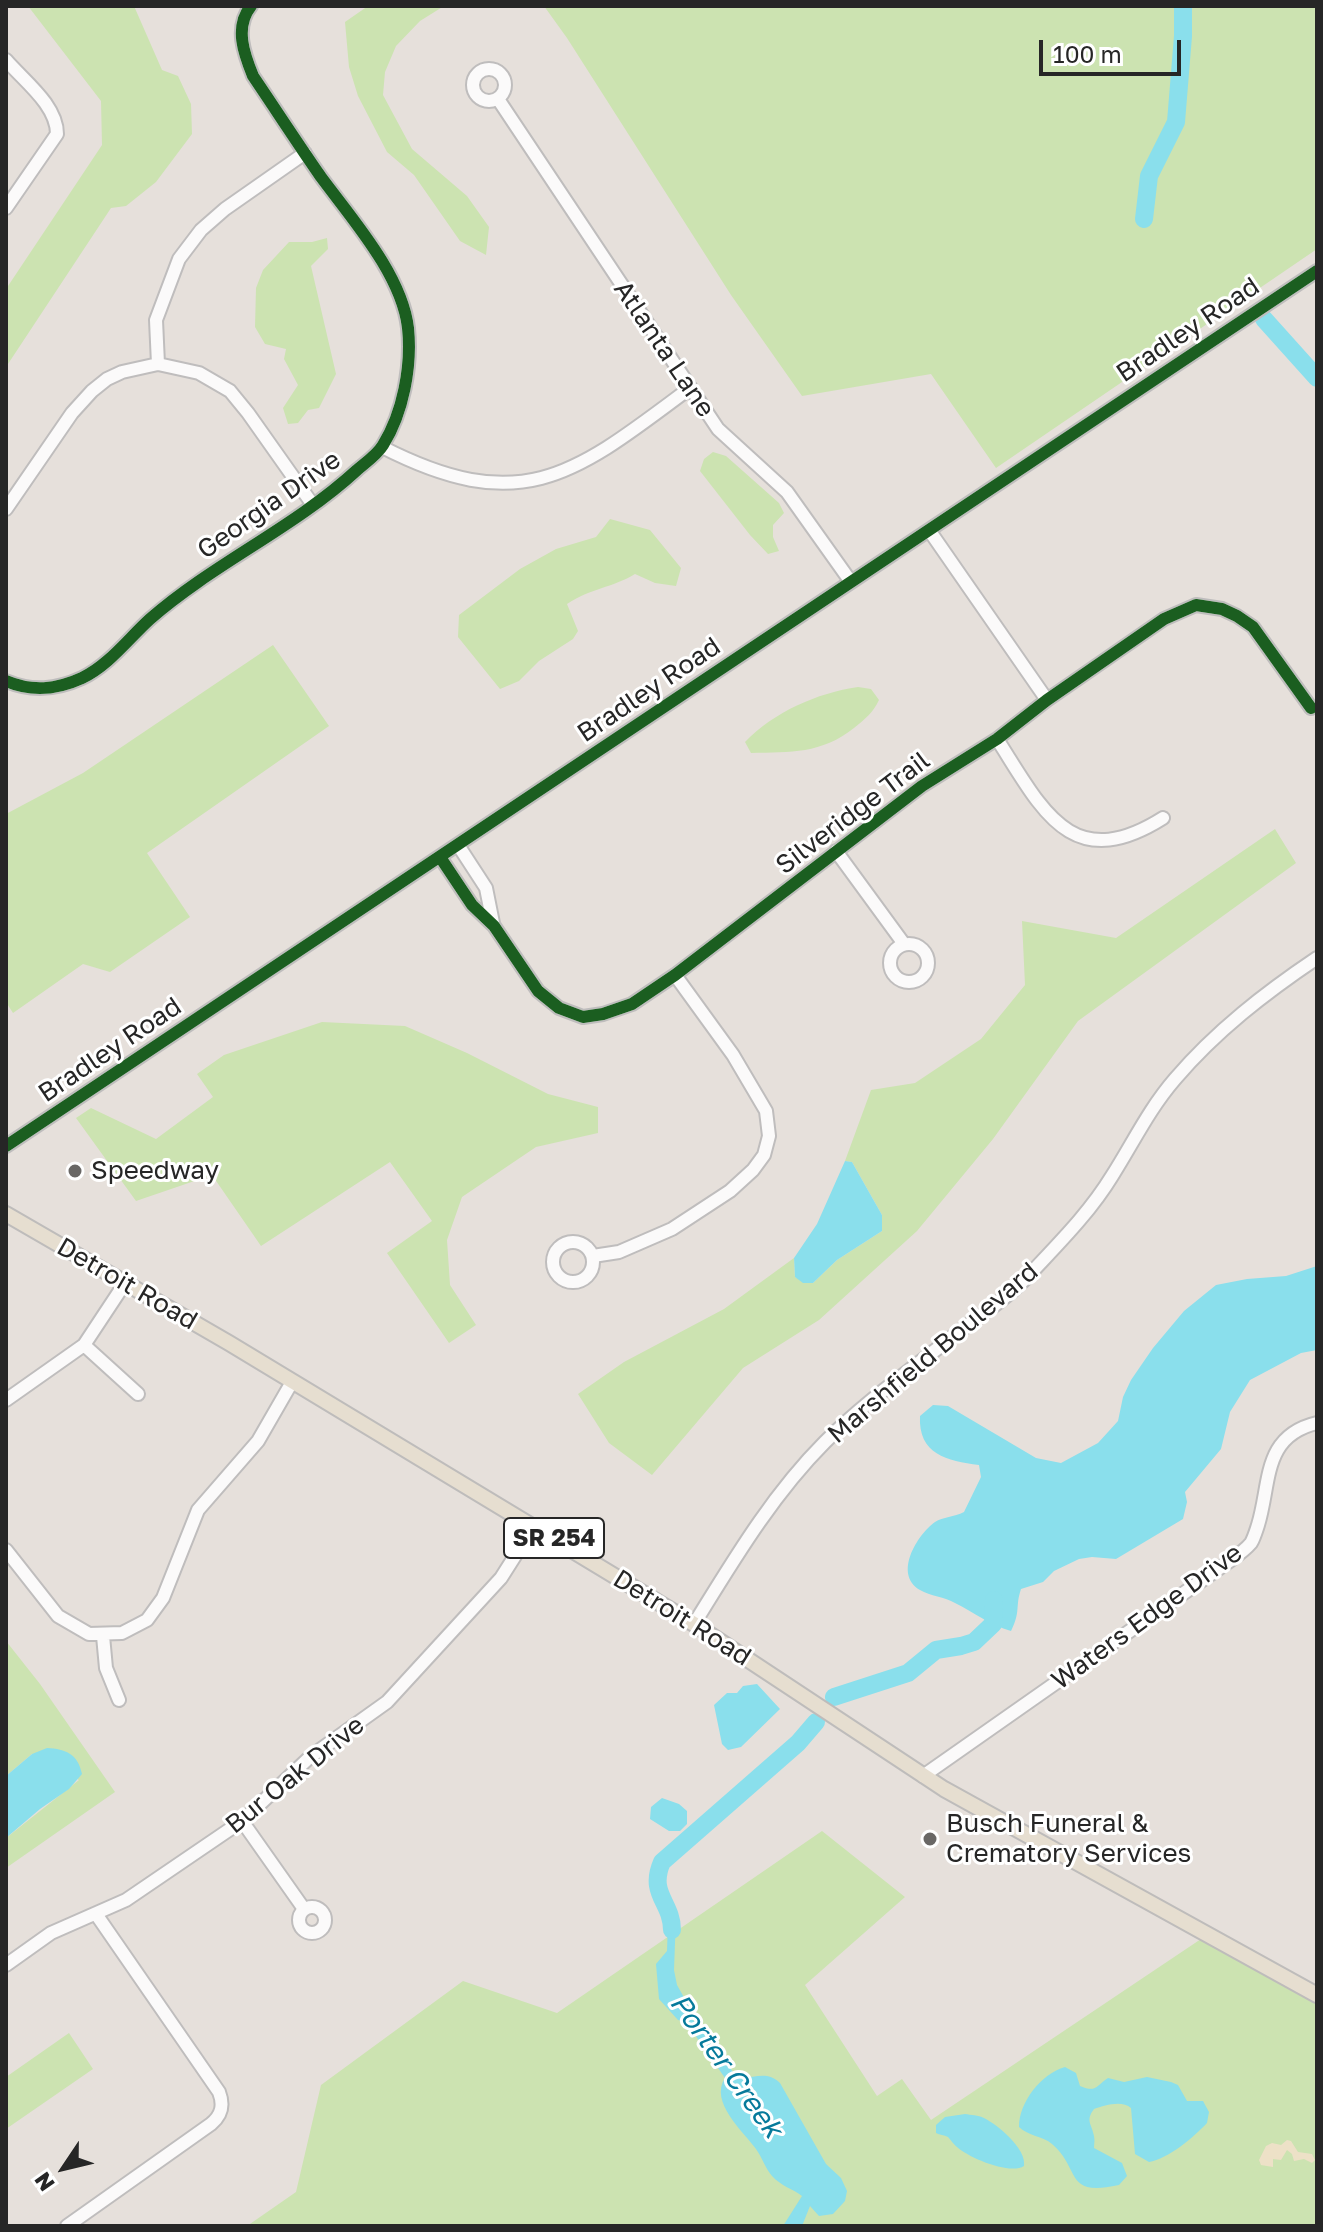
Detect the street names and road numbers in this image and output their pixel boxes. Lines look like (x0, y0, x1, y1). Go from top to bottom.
street label: Bradley Road (1111, 271, 1265, 389)
street label: Atlanta Lane (607, 275, 721, 423)
street label: Georgia Drive (191, 444, 347, 566)
street label: Bradley Road (572, 631, 726, 749)
street label: Silveridge Trail (770, 745, 936, 881)
street label: Bradley Road (33, 991, 187, 1109)
street label: Detroit Road (51, 1231, 203, 1337)
street label: Marshfield Boulevard (822, 1256, 1044, 1450)
road number: SR 254 (504, 1518, 604, 1558)
street label: Waters Edge Drive (1046, 1537, 1248, 1697)
street label: Detroit Road (607, 1563, 757, 1673)
street label: Bur Oak Drive (219, 1710, 371, 1840)

